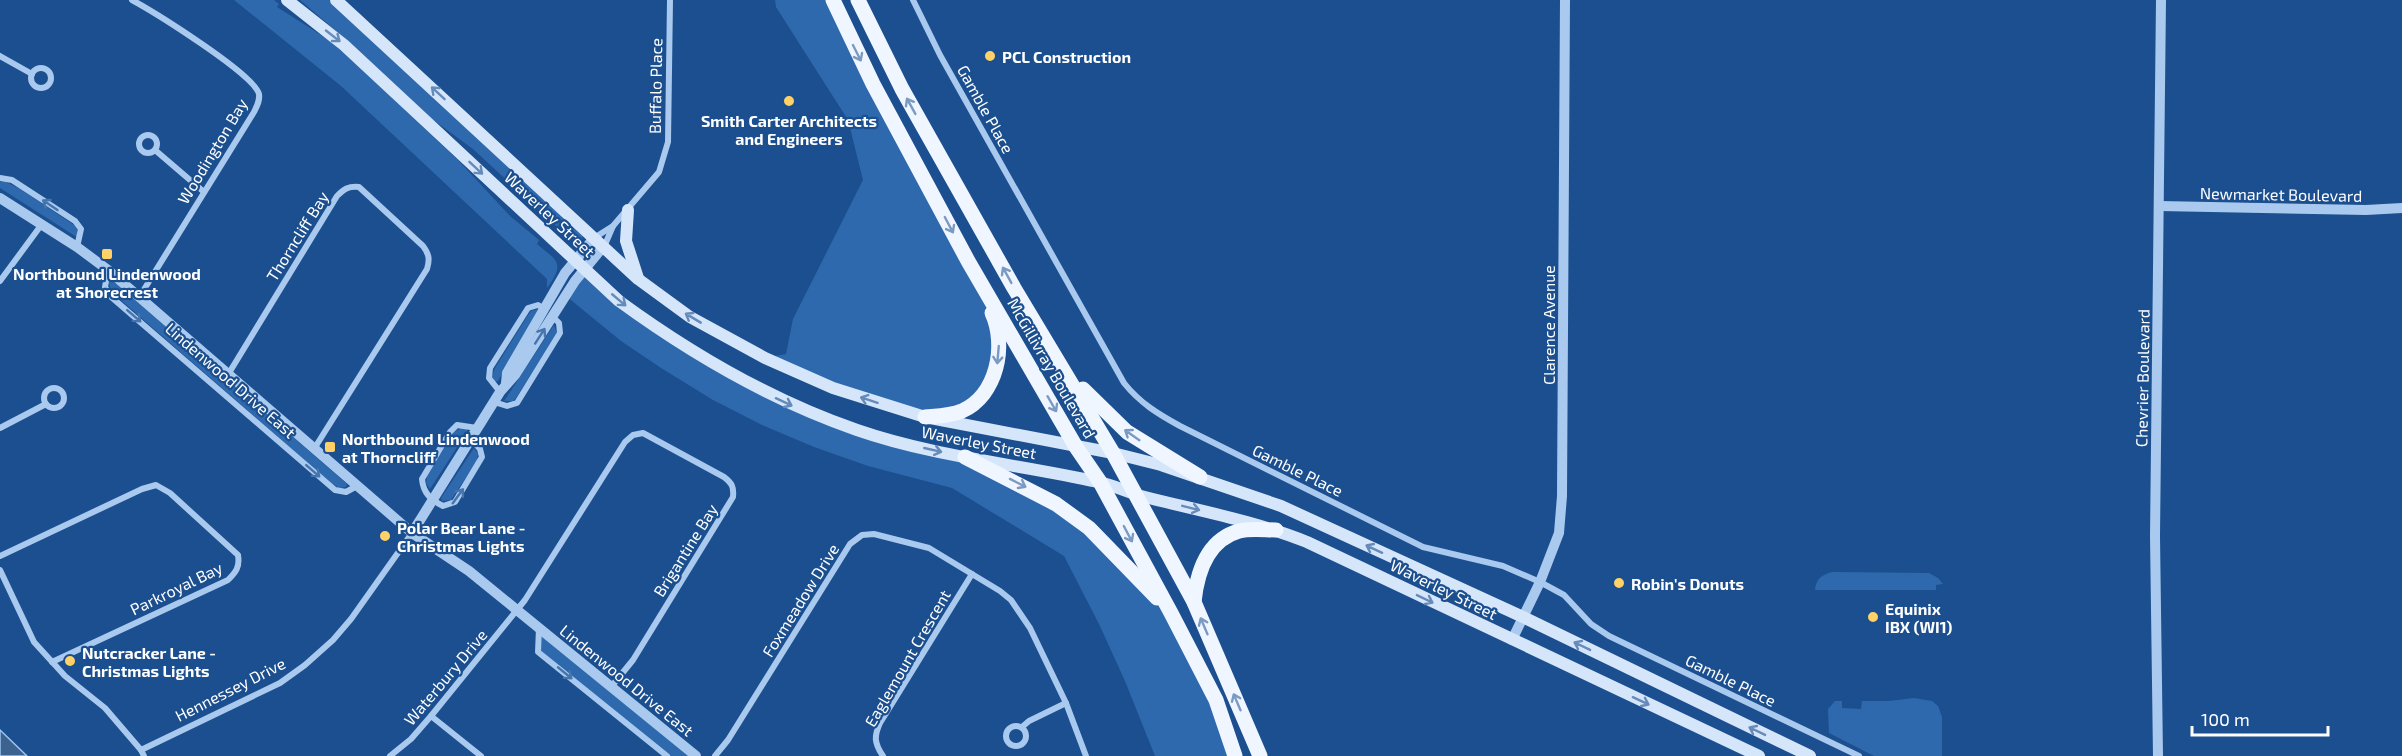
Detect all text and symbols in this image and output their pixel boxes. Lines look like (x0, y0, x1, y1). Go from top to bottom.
one-way arrow (324, 30, 340, 43)
street label: Buffalo Place (645, 38, 665, 134)
one-way arrow (851, 44, 863, 61)
place label: PCL Construction (1002, 47, 1131, 66)
marker: PCL Construction (983, 49, 997, 63)
street label: Gamble Place (954, 61, 1018, 157)
one-way arrow (430, 86, 445, 100)
street label: Woodington Bay (173, 94, 251, 207)
marker: Smith Carter Architects and Engineers (782, 94, 796, 108)
one-way arrow (905, 97, 916, 115)
place label: Smith Carter Architects and Engineers (701, 111, 877, 148)
one-way arrow (468, 161, 483, 175)
street label: Waverley Street (501, 167, 599, 261)
street label: Newmarket Boulevard (2200, 183, 2362, 205)
street label: Thorncliff Bay (262, 187, 332, 284)
one-way arrow (42, 199, 59, 211)
one-way arrow (943, 216, 955, 233)
marker: Northbound Lindenwood at Shorecrest (100, 247, 114, 261)
place label: Northbound Lindenwood at Shorecrest (13, 264, 201, 301)
street label: Clarence Avenue (1539, 265, 1558, 385)
one-way arrow (1001, 267, 1012, 285)
one-way arrow (611, 293, 626, 307)
street label: McGillivray Boulevard (1004, 295, 1100, 441)
one-way arrow (126, 309, 141, 323)
street label: Chevrier Boulevard (2131, 309, 2153, 447)
one-way arrow (685, 311, 702, 323)
street label: Lindenwood Drive East (162, 318, 300, 442)
one-way arrow (534, 328, 546, 345)
one-way arrow (992, 345, 1003, 365)
one-way arrow (860, 393, 879, 404)
one-way arrow (1047, 395, 1058, 413)
one-way arrow (775, 396, 793, 408)
street label: Waverley Street (920, 422, 1038, 462)
place label: Northbound Lindenwood at Thorncliff (342, 429, 530, 466)
one-way arrow (1125, 429, 1141, 441)
marker: Northbound Lindenwood at Thorncliff (323, 440, 337, 454)
street label: Gamble Place (1250, 440, 1346, 500)
one-way arrow (923, 445, 942, 456)
one-way arrow (305, 464, 320, 478)
one-way arrow (1009, 477, 1026, 489)
one-way arrow (452, 488, 464, 504)
street label: Brigantine Bay (649, 500, 721, 600)
one-way arrow (1181, 503, 1200, 515)
place label: Polar Bear Lane - Christmas Lights (397, 518, 525, 555)
one-way arrow (1123, 524, 1134, 542)
marker: Polar Bear Lane - Christmas Lights (378, 529, 392, 543)
street label: Foxmeadow Drive (758, 540, 842, 660)
one-way arrow (1366, 543, 1384, 555)
street label: Waverley Street (1387, 555, 1501, 623)
street label: Parkroyal Bay (127, 557, 226, 618)
place label: Robin's Donuts (1631, 574, 1744, 593)
marker: Robin's Donuts (1612, 576, 1626, 590)
street label: Eaglemount Crescent (860, 586, 954, 730)
one-way arrow (1415, 593, 1433, 605)
place label: Equinix IBX (WI1) (1885, 599, 1952, 636)
marker: Equinix IBX (WI1) (1866, 610, 1880, 624)
one-way arrow (1198, 618, 1209, 636)
street label: Lindenwood Drive East (556, 620, 698, 740)
street label: Waterbury Drive (399, 625, 491, 729)
one-way arrow (1573, 639, 1591, 651)
place label: Nutcracker Lane - Christmas Lights (82, 643, 216, 680)
street label: Gamble Place (1683, 650, 1779, 710)
street label: Hennessey Drive (172, 653, 288, 725)
marker: Nutcracker Lane - Christmas Lights (63, 654, 77, 668)
one-way arrow (557, 667, 573, 680)
one-way arrow (1231, 693, 1242, 711)
one-way arrow (1631, 695, 1649, 707)
scale bar (2192, 699, 2328, 737)
text: 100 m (2201, 708, 2250, 730)
one-way arrow (1749, 724, 1767, 736)

